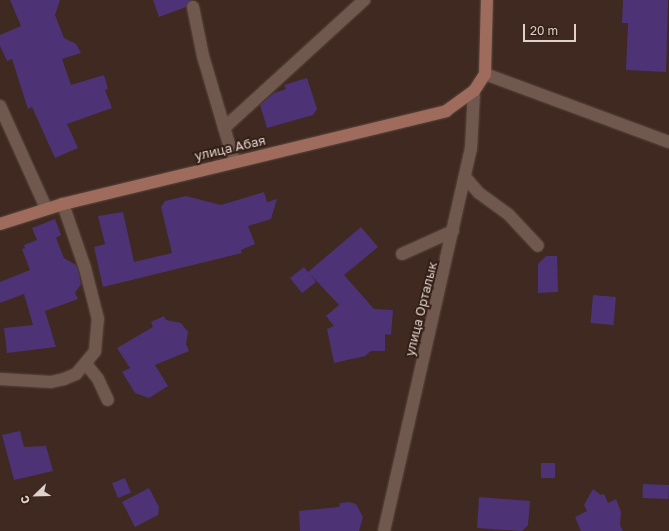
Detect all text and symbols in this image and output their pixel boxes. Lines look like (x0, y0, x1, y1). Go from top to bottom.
scale bar (525, 16, 578, 42)
text: 20 m (530, 23, 558, 38)
street label: улица Абая (193, 132, 267, 164)
street label: улица Орталык (402, 260, 440, 358)
north arrow (16, 475, 56, 515)
text: С (17, 494, 32, 506)

